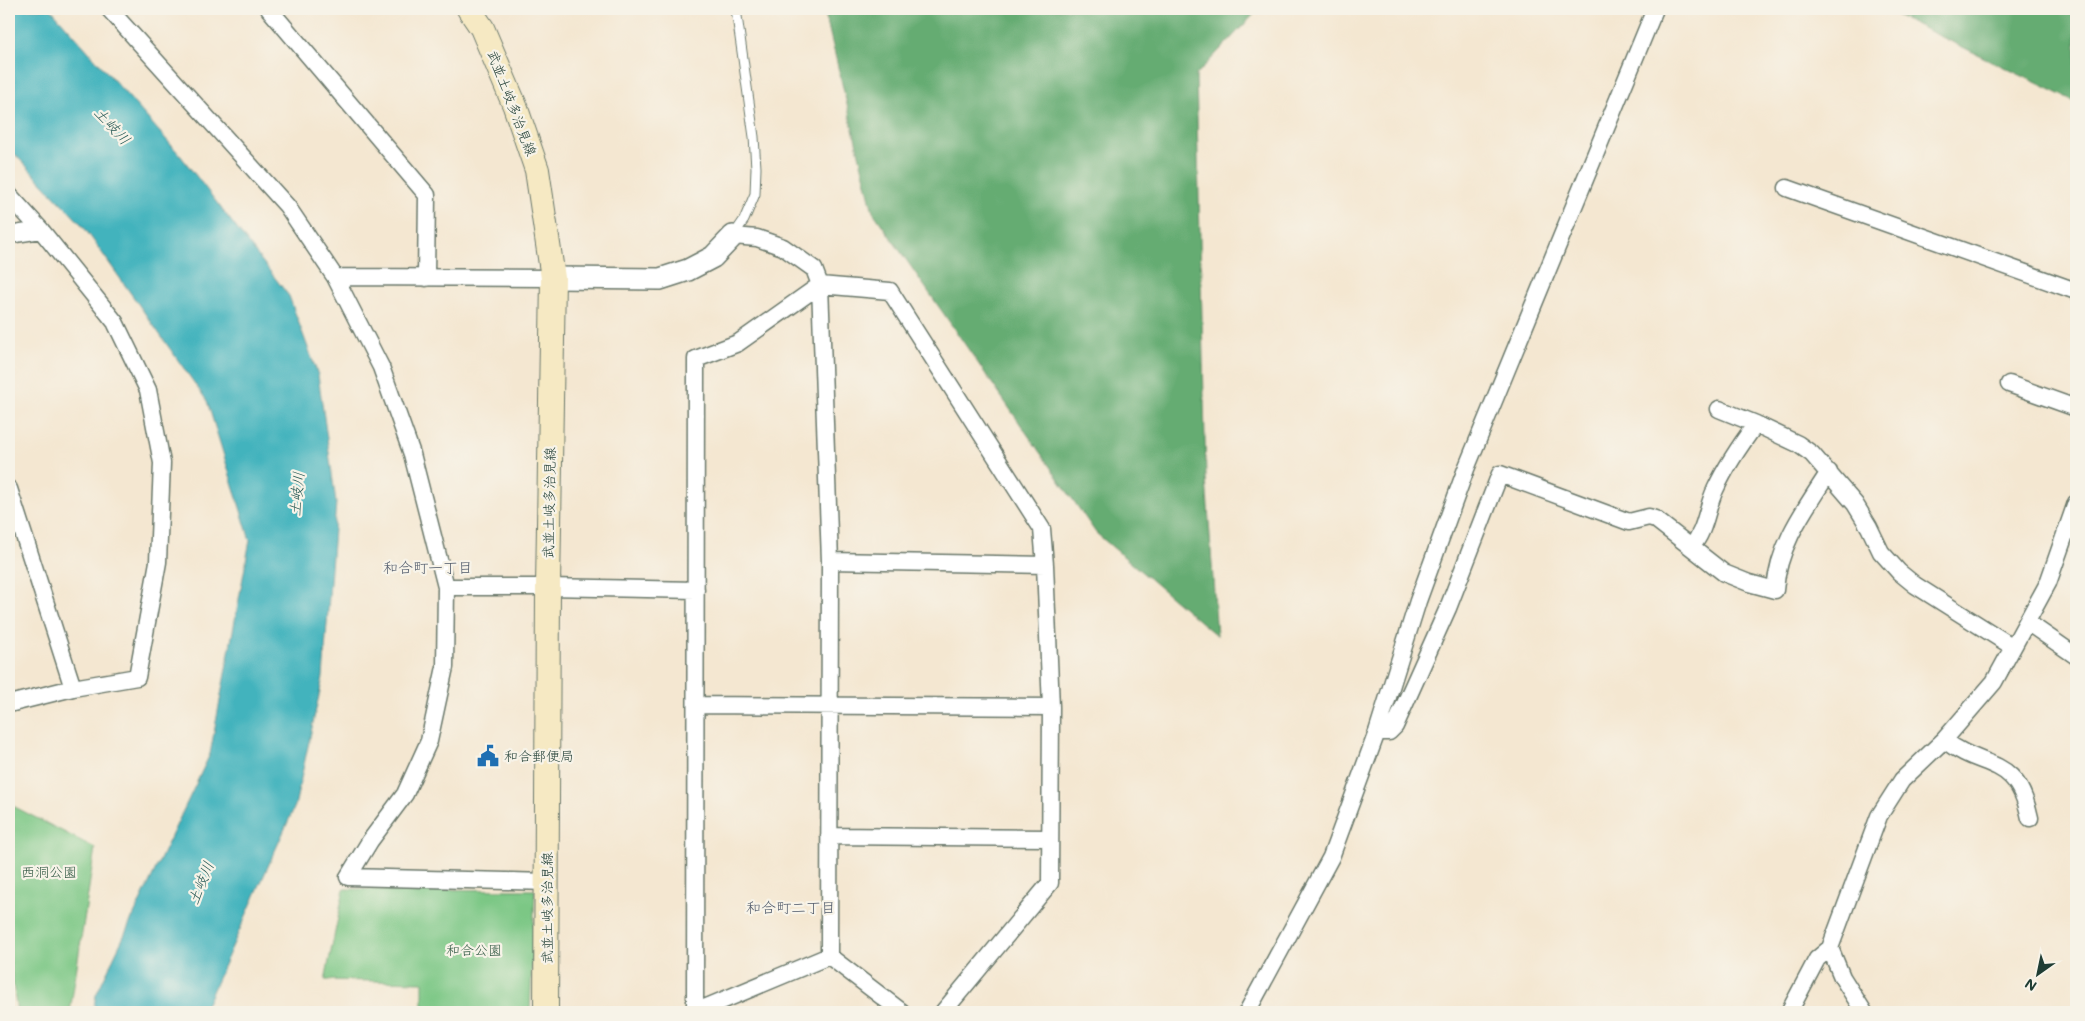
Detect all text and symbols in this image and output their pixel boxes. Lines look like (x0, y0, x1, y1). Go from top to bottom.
street label: 武並土岐多治見線 (484, 47, 541, 159)
water label: 土岐川 (90, 102, 135, 149)
street label: 武並土岐多治見線 (538, 447, 559, 559)
water label: 土岐川 (284, 471, 308, 517)
district label: 和合町一丁目 (383, 557, 473, 577)
public building icon: 和合郵便局 (475, 743, 501, 769)
place label: 和合郵便局 (504, 746, 574, 765)
street label: 武並土岐多治見線 (537, 852, 556, 964)
water label: 土岐川 (182, 858, 218, 907)
park label: 西洞公園 (21, 862, 77, 881)
district label: 和合町二丁目 (746, 897, 836, 917)
park label: 和合公園 (446, 940, 502, 959)
north arrow (2012, 948, 2062, 998)
text: N (2021, 974, 2040, 996)

